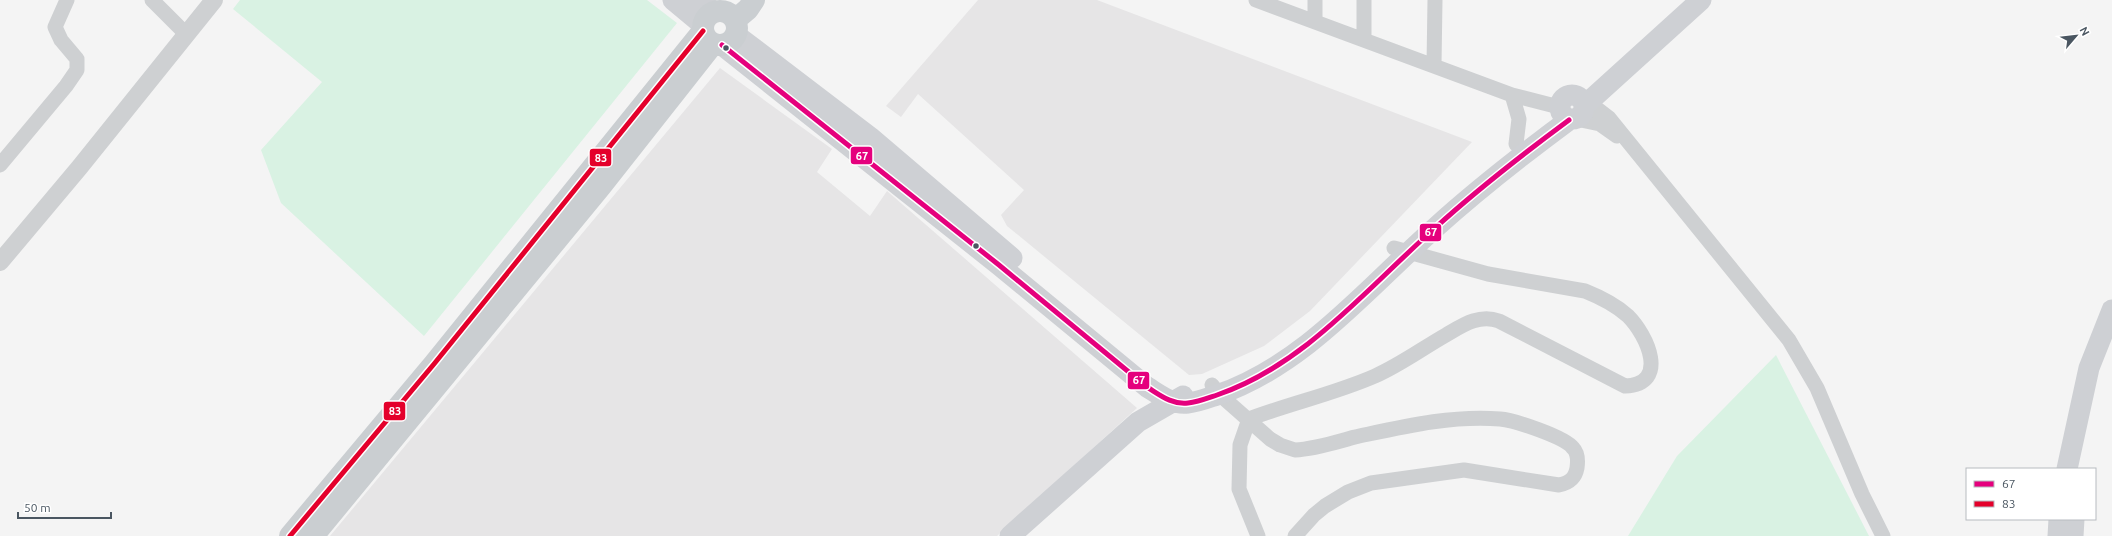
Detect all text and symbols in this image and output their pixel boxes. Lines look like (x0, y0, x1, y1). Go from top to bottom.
north arrow (2056, 16, 2096, 56)
text: N (2078, 25, 2092, 38)
unlabelled marker (721, 43, 731, 53)
line badge: 67 (850, 146, 873, 165)
line badge: 83 (589, 148, 612, 167)
text: 67 (856, 150, 868, 162)
text: 83 (595, 152, 607, 164)
line badge: 67 (1419, 223, 1442, 242)
text: 67 (1425, 226, 1437, 238)
unlabelled marker (971, 241, 981, 251)
line badge: 67 (1127, 371, 1150, 390)
text: 67 (1133, 374, 1145, 386)
line badge: 83 (383, 401, 406, 421)
text: 83 (389, 405, 401, 417)
legend (1966, 468, 2096, 520)
text: 67 (2002, 477, 2016, 490)
scale bar (18, 494, 111, 520)
text: 83 (2002, 497, 2016, 510)
text: 50 m (24, 501, 51, 514)

